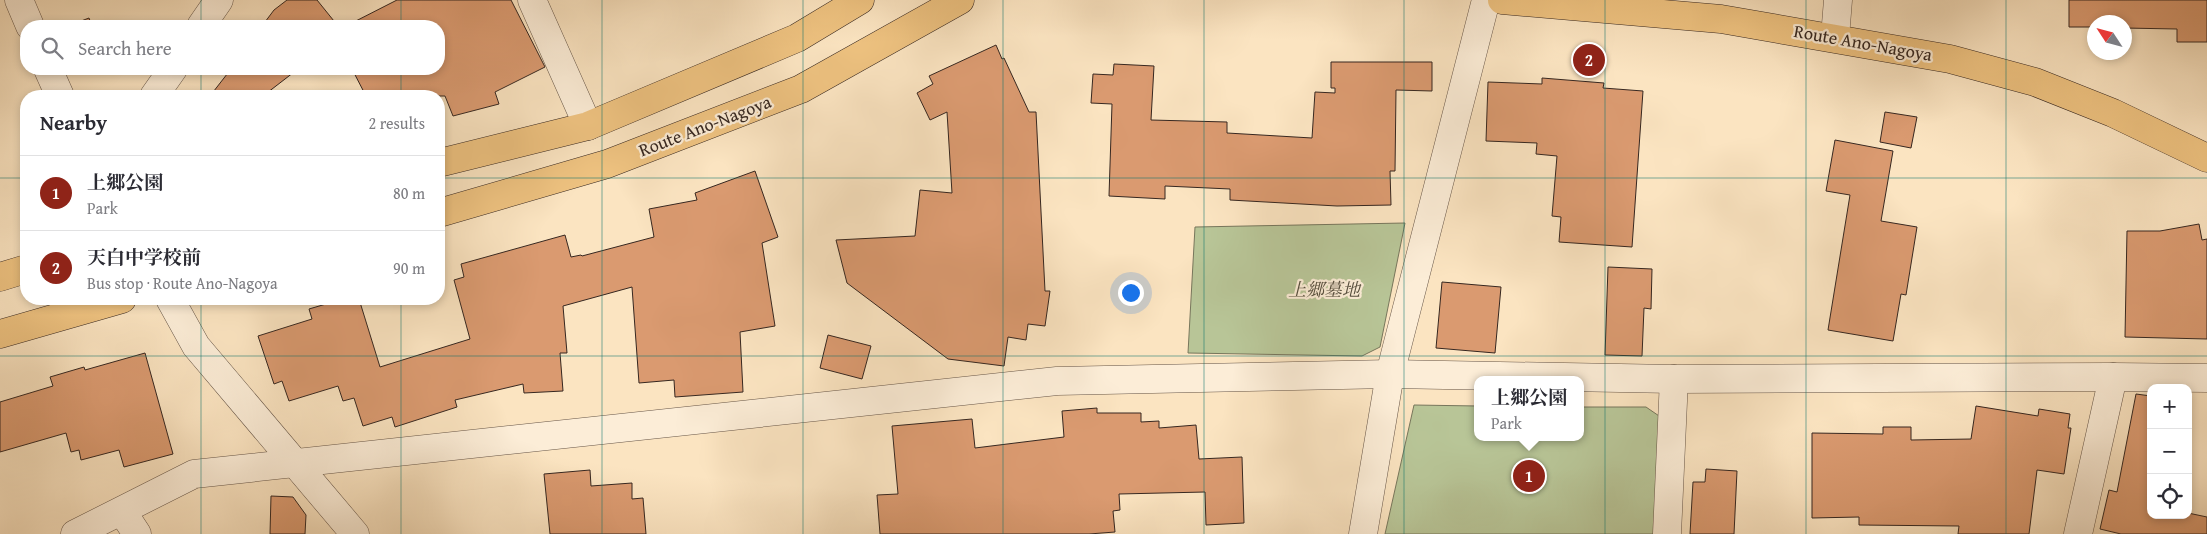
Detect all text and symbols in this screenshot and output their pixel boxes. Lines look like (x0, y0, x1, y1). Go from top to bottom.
north arrow (2087, 15, 2132, 60)
street label: Route Ano-Nagoya (1792, 17, 1935, 68)
search box (20, 20, 445, 75)
icon: search (38, 34, 66, 62)
text: Search here (78, 34, 172, 62)
pin: 2 (1573, 41, 1605, 79)
street label: Route Ano-Nagoya (635, 88, 775, 163)
text: Nearby (40, 107, 107, 138)
text: 2 results (368, 111, 425, 135)
text: 上郷公園 (87, 168, 163, 196)
text: 1 (52, 181, 60, 205)
text: 80 m (393, 181, 425, 205)
text: Park (87, 196, 118, 220)
text: 天白中学校前 (87, 243, 201, 271)
text: 2 (52, 256, 60, 280)
text: 90 m (393, 256, 425, 280)
text: Bus stop · Route Ano-Nagoya (87, 271, 278, 295)
park label: 上郷墓地 (1288, 276, 1362, 303)
your location (1118, 280, 1144, 306)
popup (1474, 376, 1584, 441)
text: 上郷公園 (1491, 383, 1567, 411)
map controls (2147, 384, 2192, 519)
button: + (2147, 384, 2192, 429)
text: Park (1491, 411, 1522, 435)
button: − (2147, 429, 2192, 474)
pin: 1 (1513, 457, 1545, 495)
button: locate (2147, 474, 2192, 519)

